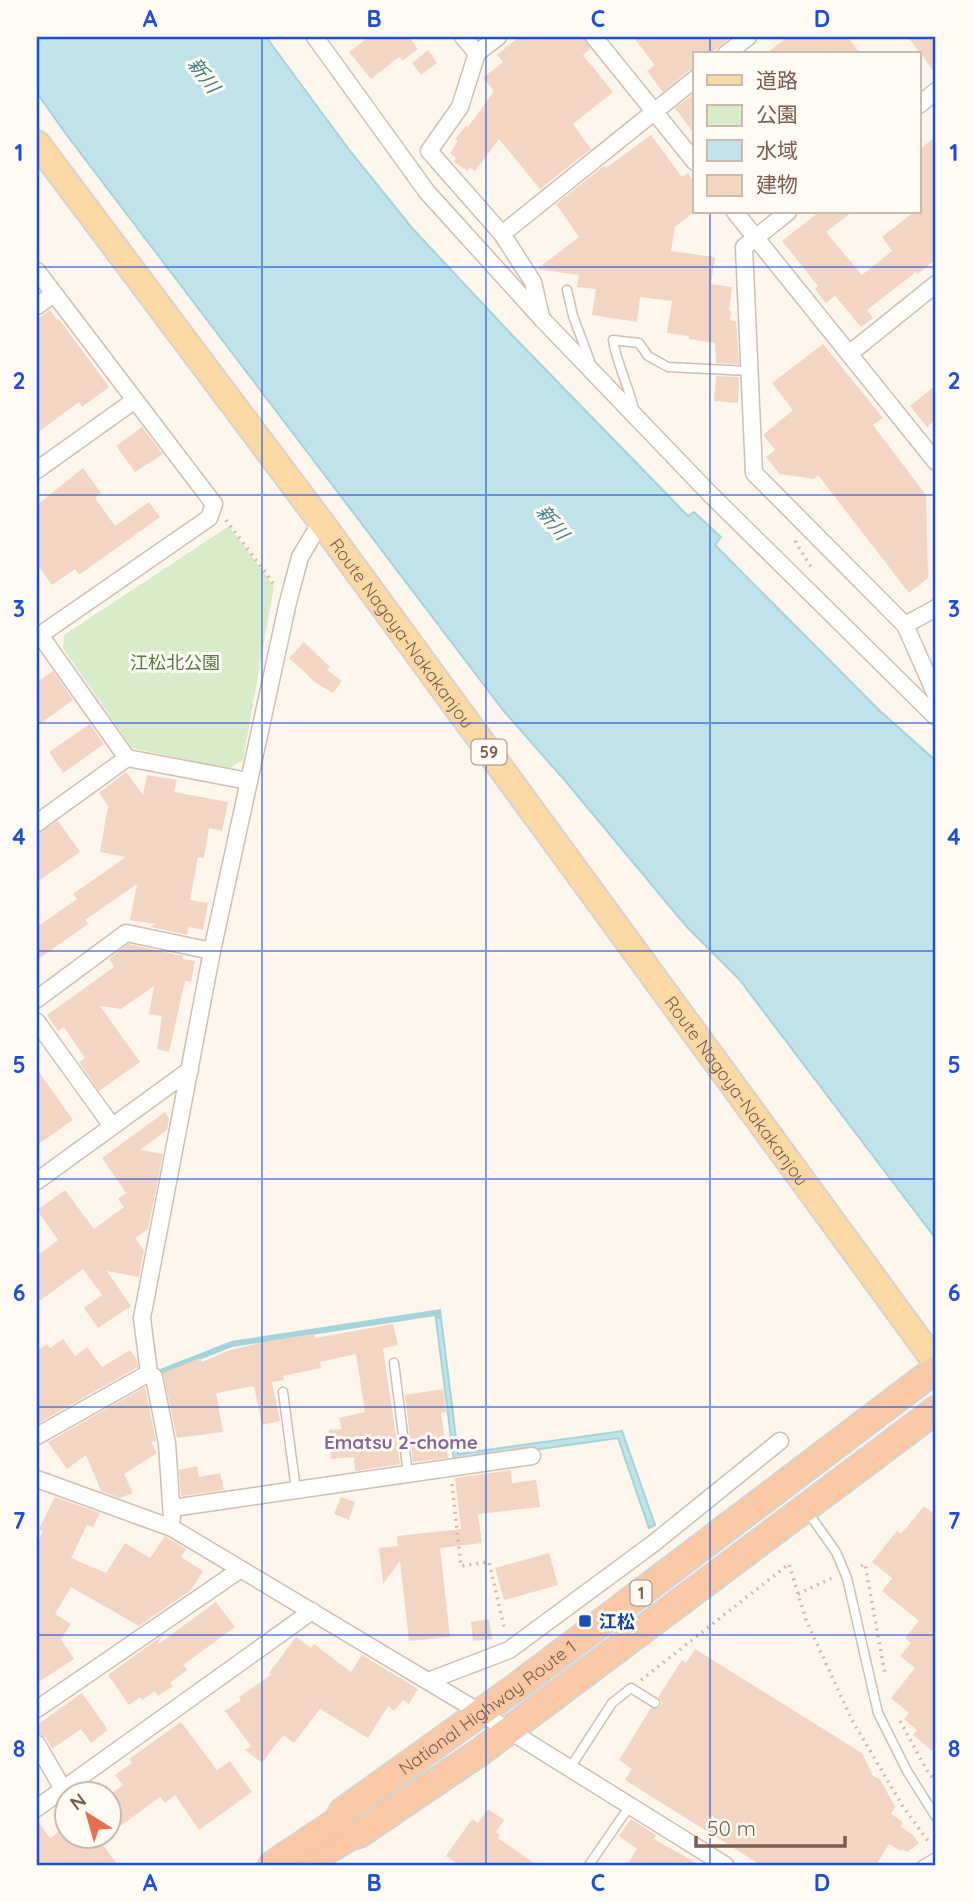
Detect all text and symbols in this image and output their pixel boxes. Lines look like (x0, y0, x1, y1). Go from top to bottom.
text: A (143, 4, 158, 33)
text: B (366, 4, 382, 33)
text: C (591, 4, 605, 33)
text: D (814, 4, 830, 33)
legend (693, 52, 920, 214)
water label: 新川 (183, 53, 226, 99)
text: 道路 (756, 67, 798, 93)
text: 公園 (756, 101, 798, 127)
text: 水域 (756, 137, 798, 163)
text: 1 (15, 138, 23, 167)
text: 1 (950, 138, 958, 167)
text: 建物 (756, 171, 798, 197)
text: 2 (12, 366, 26, 395)
text: 2 (947, 366, 961, 395)
water label: 新川 (532, 500, 576, 546)
street label: Route Nagoya-Nakakanjou (325, 533, 479, 732)
text: 3 (13, 594, 25, 623)
text: 3 (948, 594, 960, 623)
park label: 江松北公園 (130, 651, 220, 674)
road number: 59 (472, 740, 506, 764)
text: 4 (12, 822, 26, 851)
text: 4 (947, 822, 961, 851)
street label: Route Nagoya-Nakakanjou (660, 991, 814, 1190)
text: 5 (12, 1050, 26, 1079)
text: 5 (947, 1050, 961, 1079)
text: 6 (13, 1278, 25, 1307)
text: 6 (948, 1278, 960, 1307)
district label: Ematsu 2-chome (324, 1430, 478, 1454)
text: 7 (13, 1506, 26, 1535)
text: 7 (948, 1506, 961, 1535)
road number: 1 (630, 1581, 652, 1606)
place label: 江松 (599, 1610, 635, 1633)
marker: 江松 (577, 1613, 593, 1629)
street label: National Highway Route 1 (394, 1635, 580, 1780)
text: 8 (13, 1734, 25, 1763)
text: 8 (948, 1734, 960, 1763)
north arrow (52, 1780, 122, 1850)
text: N (65, 1788, 91, 1815)
scale bar (696, 1804, 845, 1848)
text: 50 m (707, 1815, 756, 1841)
text: A (143, 1868, 158, 1897)
text: B (366, 1868, 382, 1897)
text: C (591, 1868, 605, 1897)
text: D (814, 1868, 830, 1897)

